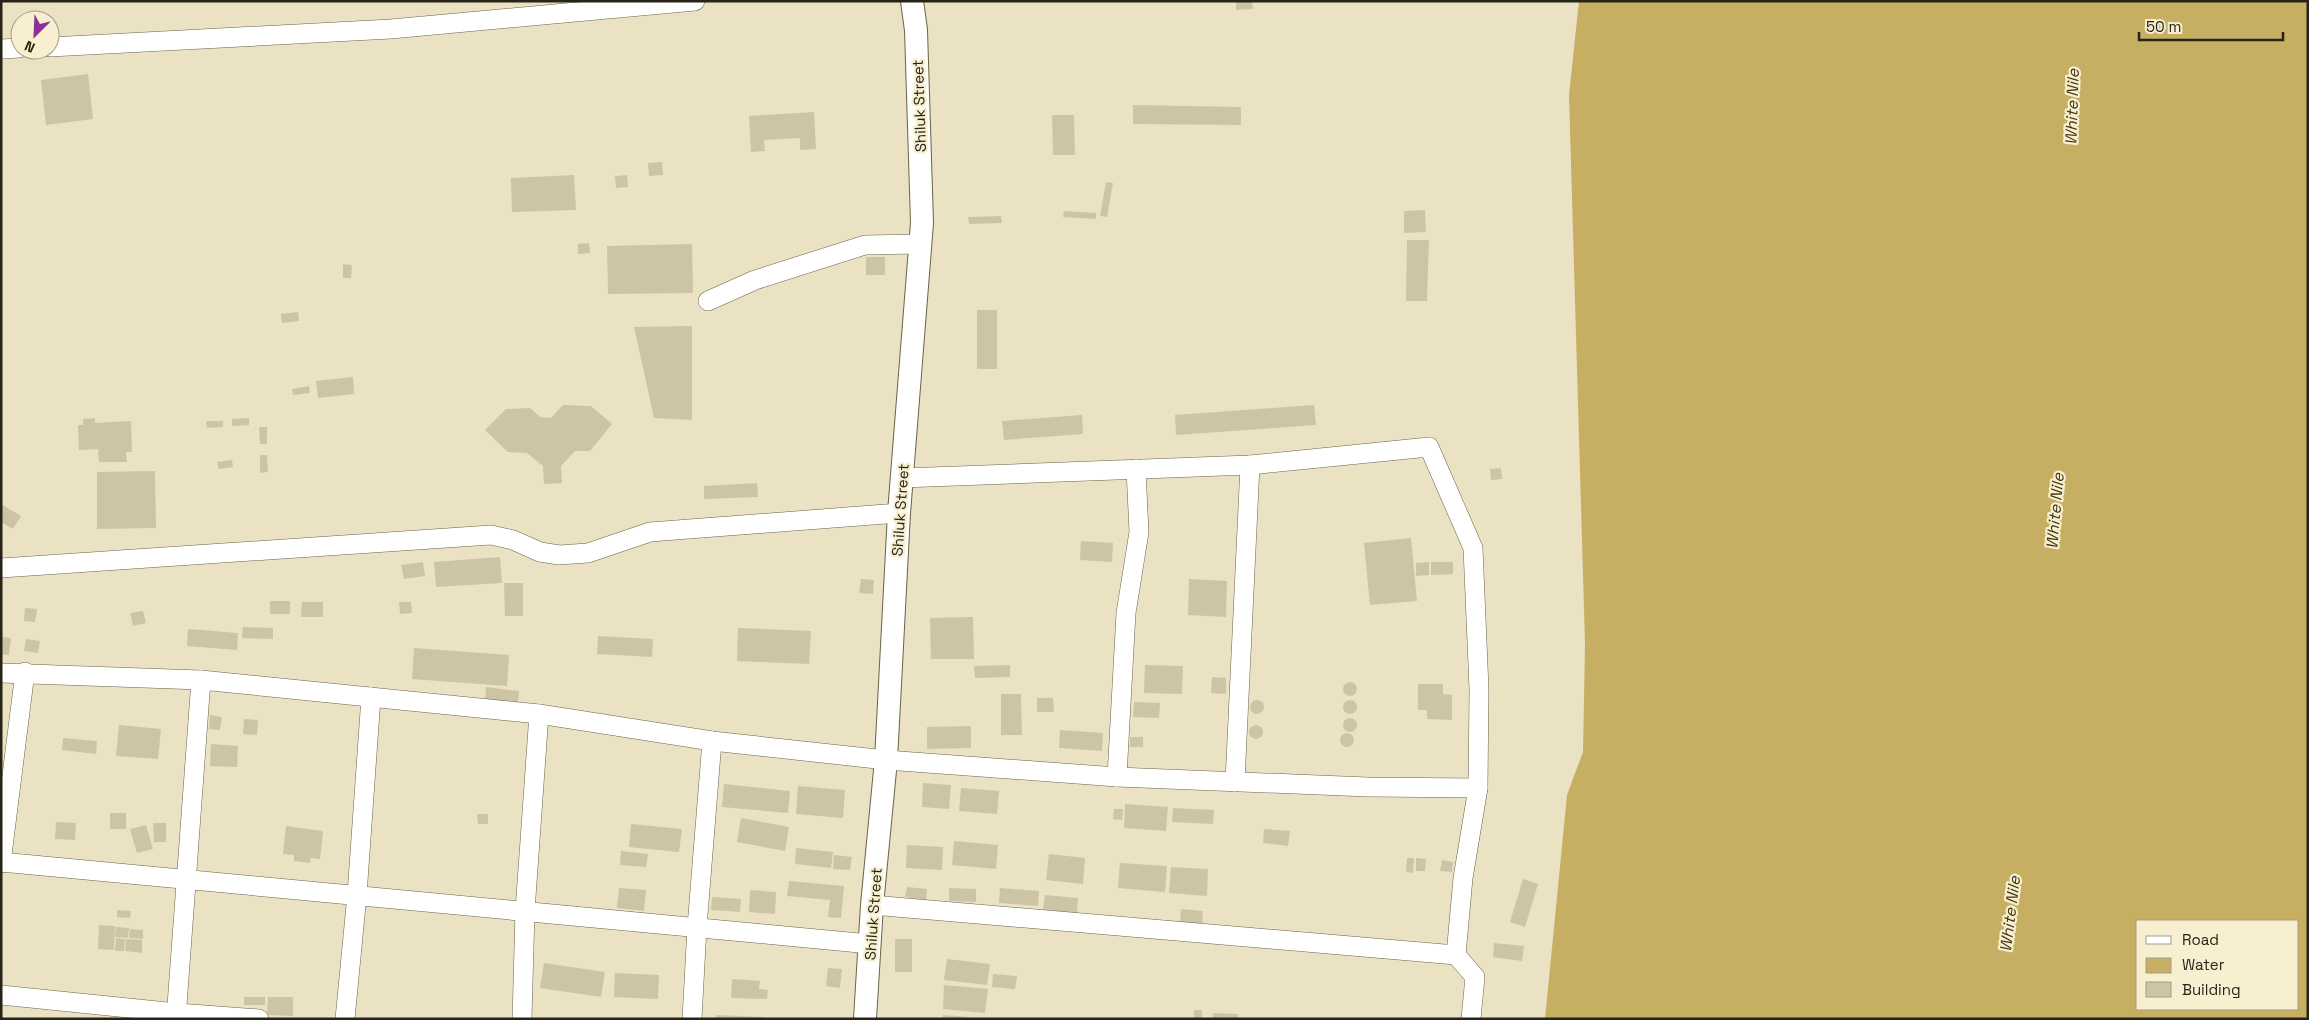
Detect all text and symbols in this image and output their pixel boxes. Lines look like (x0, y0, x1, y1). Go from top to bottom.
north arrow (10, 10, 60, 60)
scale bar (2139, 10, 2283, 42)
text: 50 m (2146, 17, 2181, 36)
text: N (22, 37, 38, 57)
street label: Shiluk Street (908, 59, 930, 153)
water label: White Nile (2060, 68, 2084, 146)
street label: Shiluk Street (887, 463, 913, 557)
water label: White Nile (2041, 472, 2069, 550)
street label: Shiluk Street (860, 867, 886, 961)
water label: White Nile (1995, 874, 2025, 953)
legend (2136, 920, 2299, 1010)
text: Road (2182, 930, 2219, 949)
text: Water (2182, 955, 2225, 974)
text: Building (2182, 980, 2241, 999)

